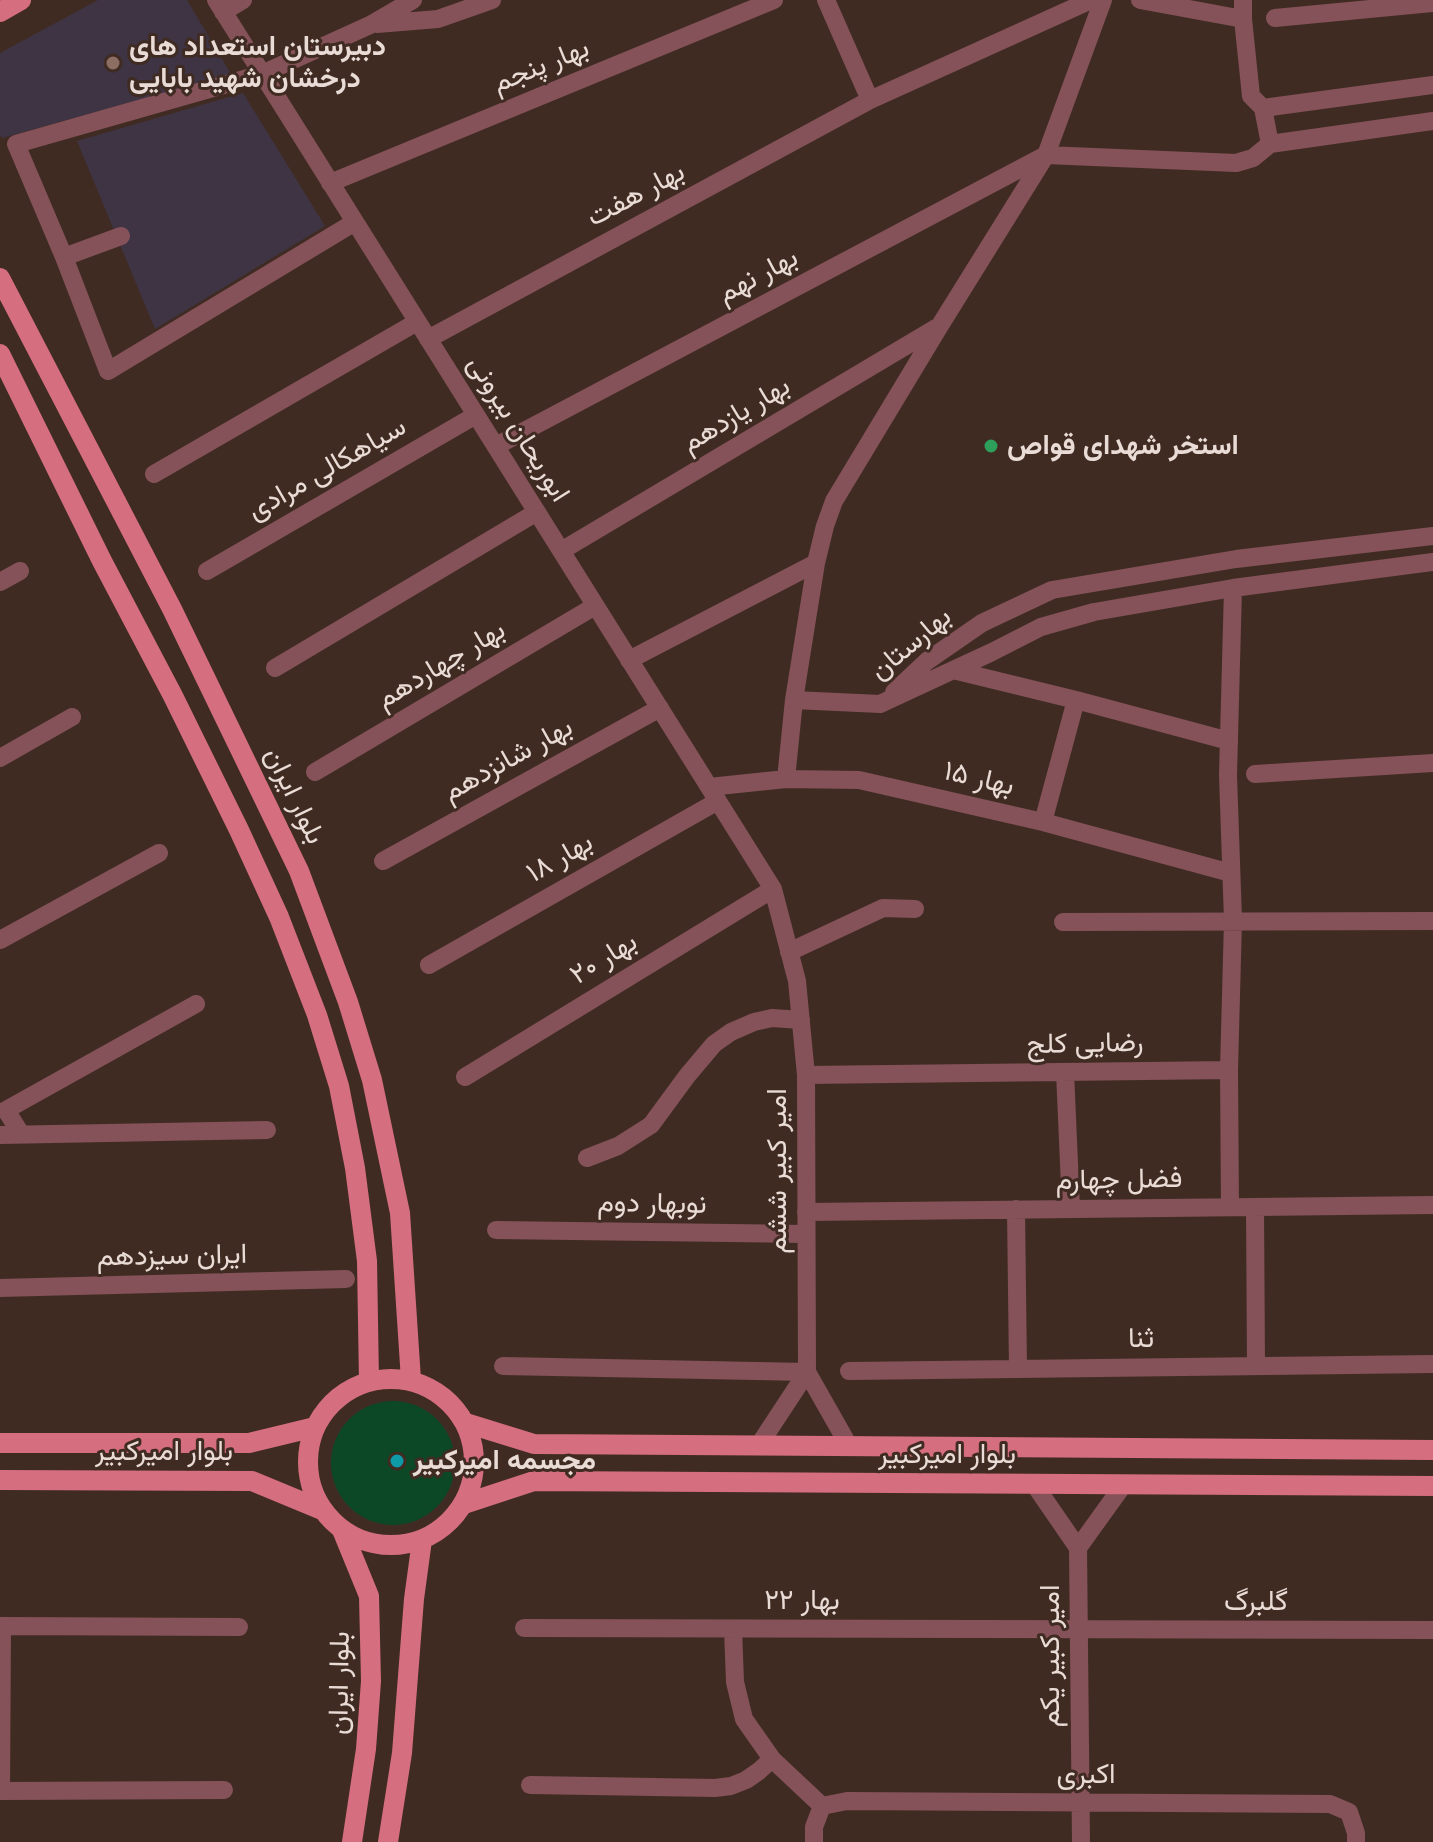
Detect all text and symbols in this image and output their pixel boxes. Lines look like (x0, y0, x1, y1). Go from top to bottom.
place label: دبیرستان استعداد های درخشان شهید بابایی (129, 30, 386, 96)
street label: بهار پنجم (488, 31, 594, 101)
marker: دبیرستان استعداد های درخشان شهید بابایی (104, 54, 122, 72)
street label: بهار هفت (581, 155, 691, 235)
street label: بهار نهم (712, 241, 804, 311)
street label: ابوریحان بیرونی (460, 349, 576, 509)
street label: بهار یازدهم (676, 370, 796, 460)
street label: سیاهکالی مرادی (242, 410, 412, 528)
place label: استخر شهدای قواص (1007, 429, 1239, 463)
marker: استخر شهدای قواص (982, 437, 1000, 455)
street label: بهارستان (863, 600, 959, 688)
street label: بهار چهاردهم (370, 613, 512, 717)
street label: بهار شانزدهم (437, 711, 579, 809)
street label: بلوار ایران (256, 742, 332, 850)
street label: بهار ۱۵ (941, 755, 1017, 803)
street label: بهار ۱۸ (521, 826, 599, 890)
street label: بهار ۲۰ (564, 925, 644, 993)
street label: رضایی کلج (1026, 1026, 1144, 1062)
street label: امیر کبیر ششم (761, 1088, 795, 1254)
street label: فضل چهارم (1055, 1162, 1183, 1198)
street label: نوبهار دوم (597, 1186, 707, 1222)
street label: ایران سیزدهم (97, 1238, 247, 1274)
street label: ثنا (1128, 1322, 1154, 1356)
street label: بلوار امیرکبیر (95, 1435, 233, 1469)
street label: بلوار امیرکبیر (878, 1438, 1016, 1472)
place label: مجسمه امیرکبیر (413, 1444, 596, 1478)
marker: مجسمه امیرکبیر (388, 1452, 406, 1470)
street label: بهار ۲۲ (764, 1584, 840, 1618)
street label: امیر کبیر یکم (1034, 1585, 1068, 1727)
street label: گلبرگ (1224, 1585, 1288, 1619)
street label: بلوار ایران (322, 1631, 358, 1735)
street label: اکبری (1056, 1758, 1116, 1792)

